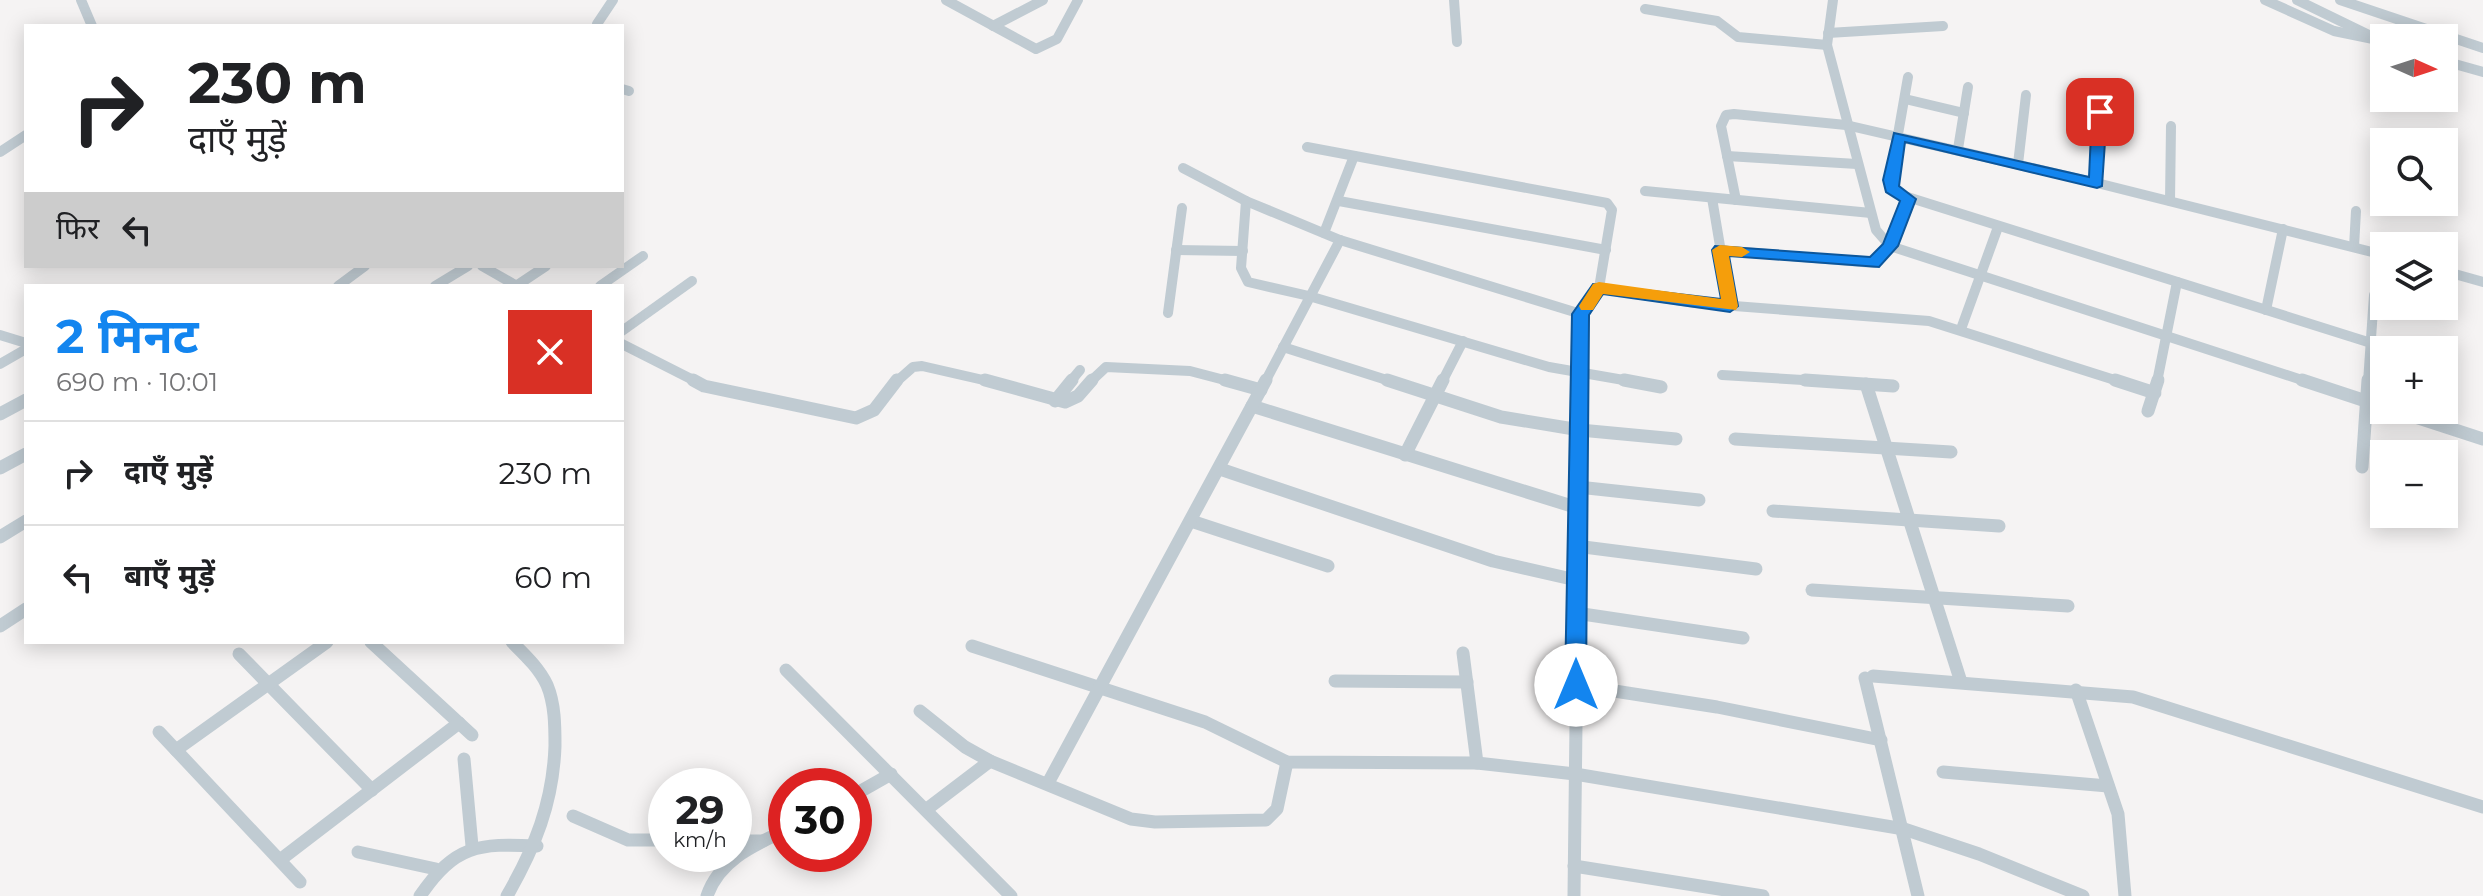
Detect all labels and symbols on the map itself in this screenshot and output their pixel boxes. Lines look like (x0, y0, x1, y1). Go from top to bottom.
north arrow (2370, 24, 2458, 112)
pin (2066, 78, 2134, 146)
position arrow (1534, 643, 1618, 727)
speed limit sign: 30 (768, 768, 872, 872)

